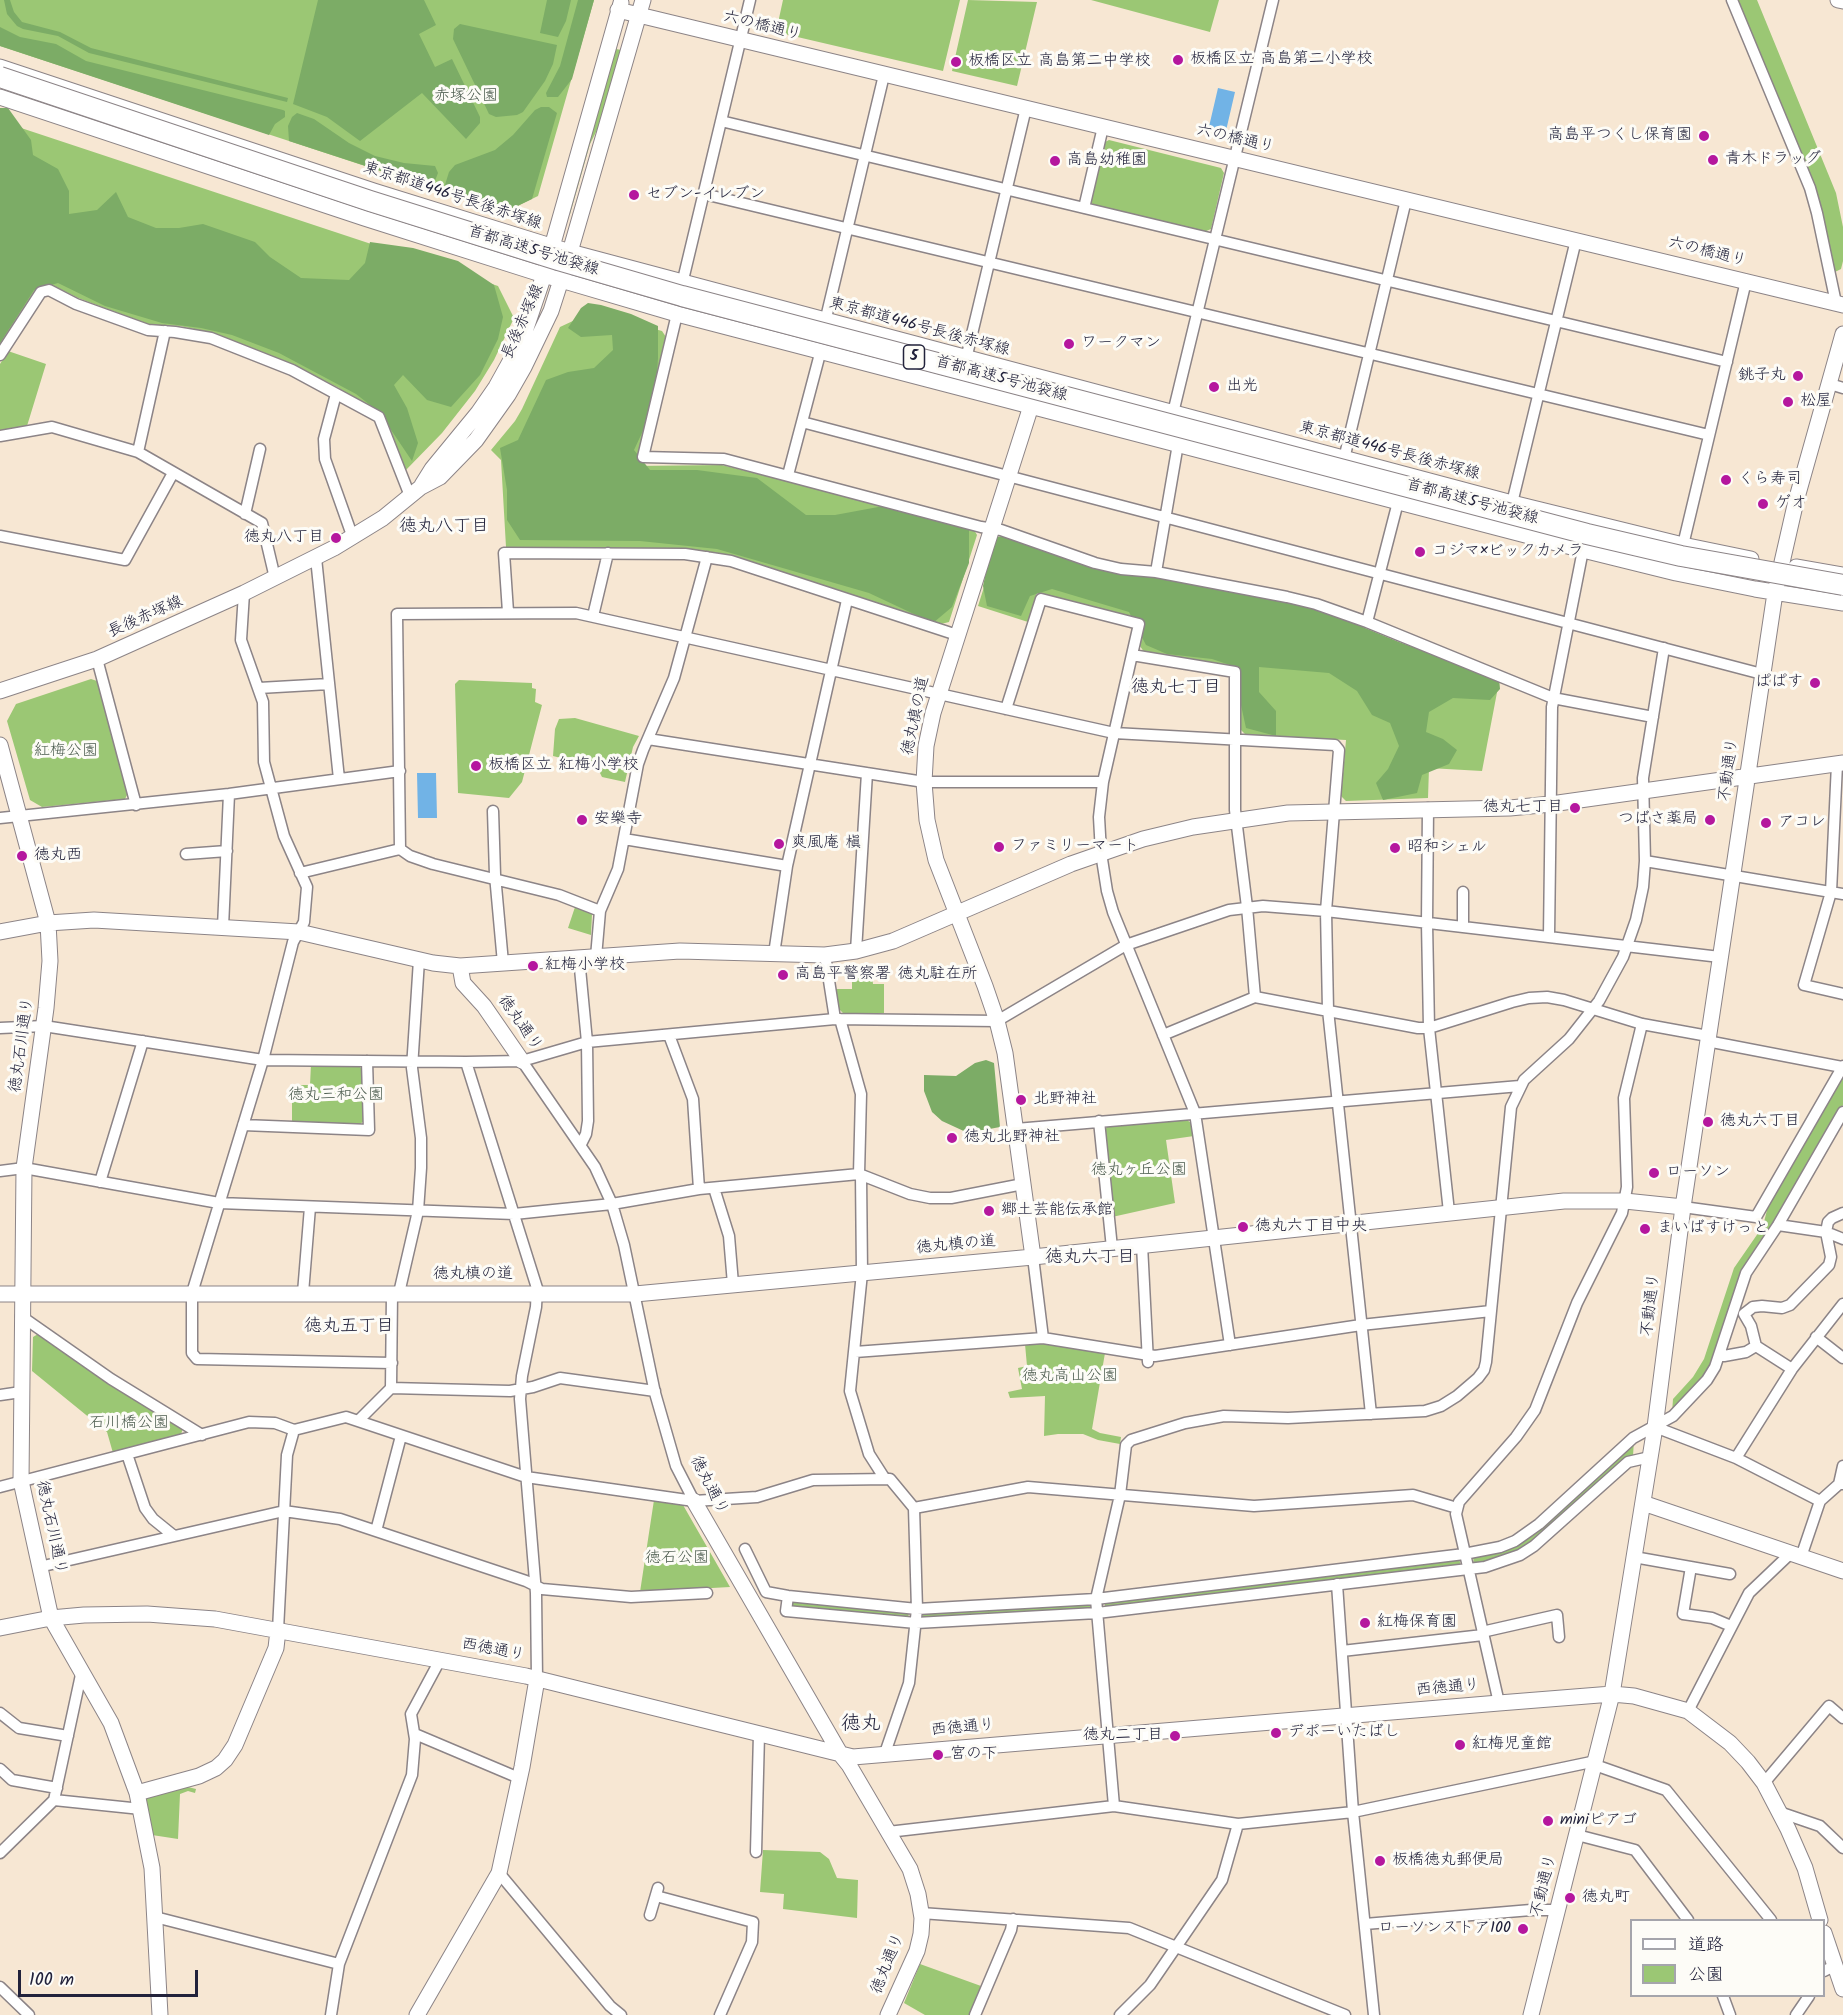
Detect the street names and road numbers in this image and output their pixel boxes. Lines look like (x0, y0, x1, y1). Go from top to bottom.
street label: 六の橋通り (721, 8, 803, 46)
street label: 六の橋通り (1194, 122, 1276, 158)
street label: 東京都道446号長後赤塚線 (360, 159, 544, 235)
street label: 首都高速5号池袋線 (465, 223, 601, 281)
street label: 六の橋通り (1666, 234, 1748, 272)
street label: 長後赤塚線 (499, 282, 549, 362)
street label: 東京都道446号長後赤塚線 (826, 295, 1012, 361)
road number: 5 (904, 345, 924, 369)
street label: 首都高速5号池袋線 (933, 353, 1069, 407)
street label: 東京都道446号長後赤塚線 (1296, 419, 1482, 485)
street label: 首都高速5号池袋線 (1404, 476, 1540, 530)
street label: 長後赤塚線 (106, 593, 186, 643)
street label: 徳丸槙の道 (899, 675, 935, 757)
street label: 不動通り (1716, 737, 1744, 803)
street label: 徳丸通り (493, 992, 545, 1056)
street label: 徳丸石川通り (7, 996, 39, 1094)
street label: 徳丸槙の道 (915, 1233, 997, 1259)
street label: 徳丸槙の道 (433, 1265, 513, 1285)
street label: 不動通り (1639, 1272, 1665, 1338)
street label: 徳丸通り (685, 1453, 731, 1519)
street label: 徳丸石川通り (31, 1479, 69, 1577)
street label: 西徳通り (460, 1635, 526, 1667)
street label: 西徳通り (1415, 1677, 1481, 1701)
street label: 西徳通り (930, 1717, 996, 1741)
street label: 不動通り (1528, 1853, 1562, 1919)
street label: 徳丸通り (868, 1931, 910, 1997)

